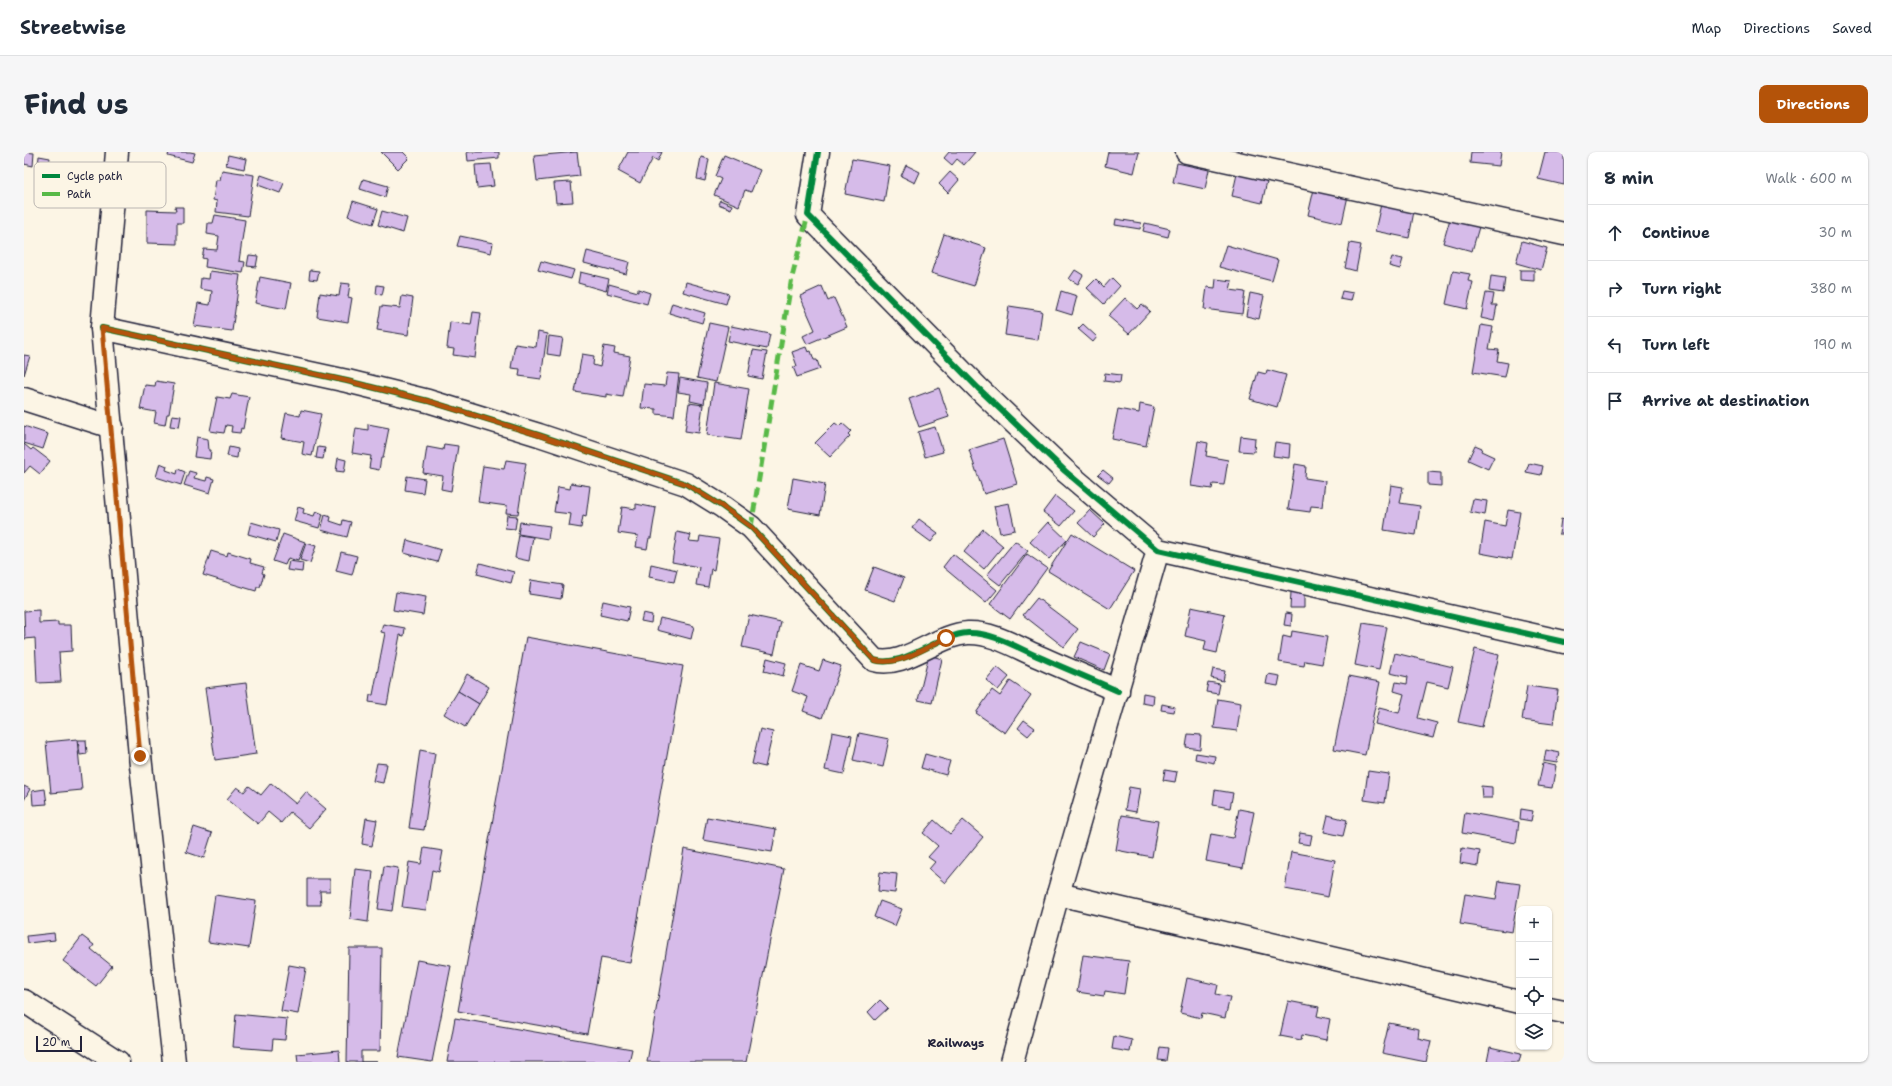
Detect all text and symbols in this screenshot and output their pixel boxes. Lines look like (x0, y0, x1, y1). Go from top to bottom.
text: Streetwise (20, 15, 126, 40)
text: Map (1692, 19, 1722, 37)
text: Directions (1744, 19, 1810, 37)
text: Saved (1832, 19, 1872, 37)
text: Find us (24, 85, 129, 123)
button: Directions (1759, 85, 1868, 123)
legend (34, 162, 166, 208)
text: 8 min (1604, 167, 1654, 189)
text: Cycle path (67, 169, 123, 184)
text: Walk · 600 m (1766, 170, 1852, 187)
text: Path (67, 187, 91, 202)
icon: ahead (1604, 222, 1626, 244)
text: Continue (1642, 223, 1710, 243)
text: 30 m (1818, 224, 1852, 241)
icon: right (1604, 278, 1626, 300)
text: Turn right (1642, 279, 1722, 299)
text: 380 m (1810, 280, 1852, 297)
icon: left (1604, 334, 1626, 356)
text: Turn left (1642, 335, 1710, 355)
text: 190 m (1813, 336, 1852, 353)
icon: arrive (1604, 390, 1626, 412)
text: Arrive at destination (1642, 391, 1810, 411)
route start (937, 629, 955, 647)
route end (131, 747, 149, 765)
map controls (1516, 906, 1552, 1050)
button: + (1516, 906, 1552, 942)
button: − (1516, 942, 1552, 978)
button: locate (1516, 978, 1552, 1014)
button: layers (1516, 1014, 1552, 1050)
scale bar (36, 1034, 82, 1053)
text: 20 m (42, 1035, 70, 1050)
district label: Railways (928, 1035, 984, 1051)

